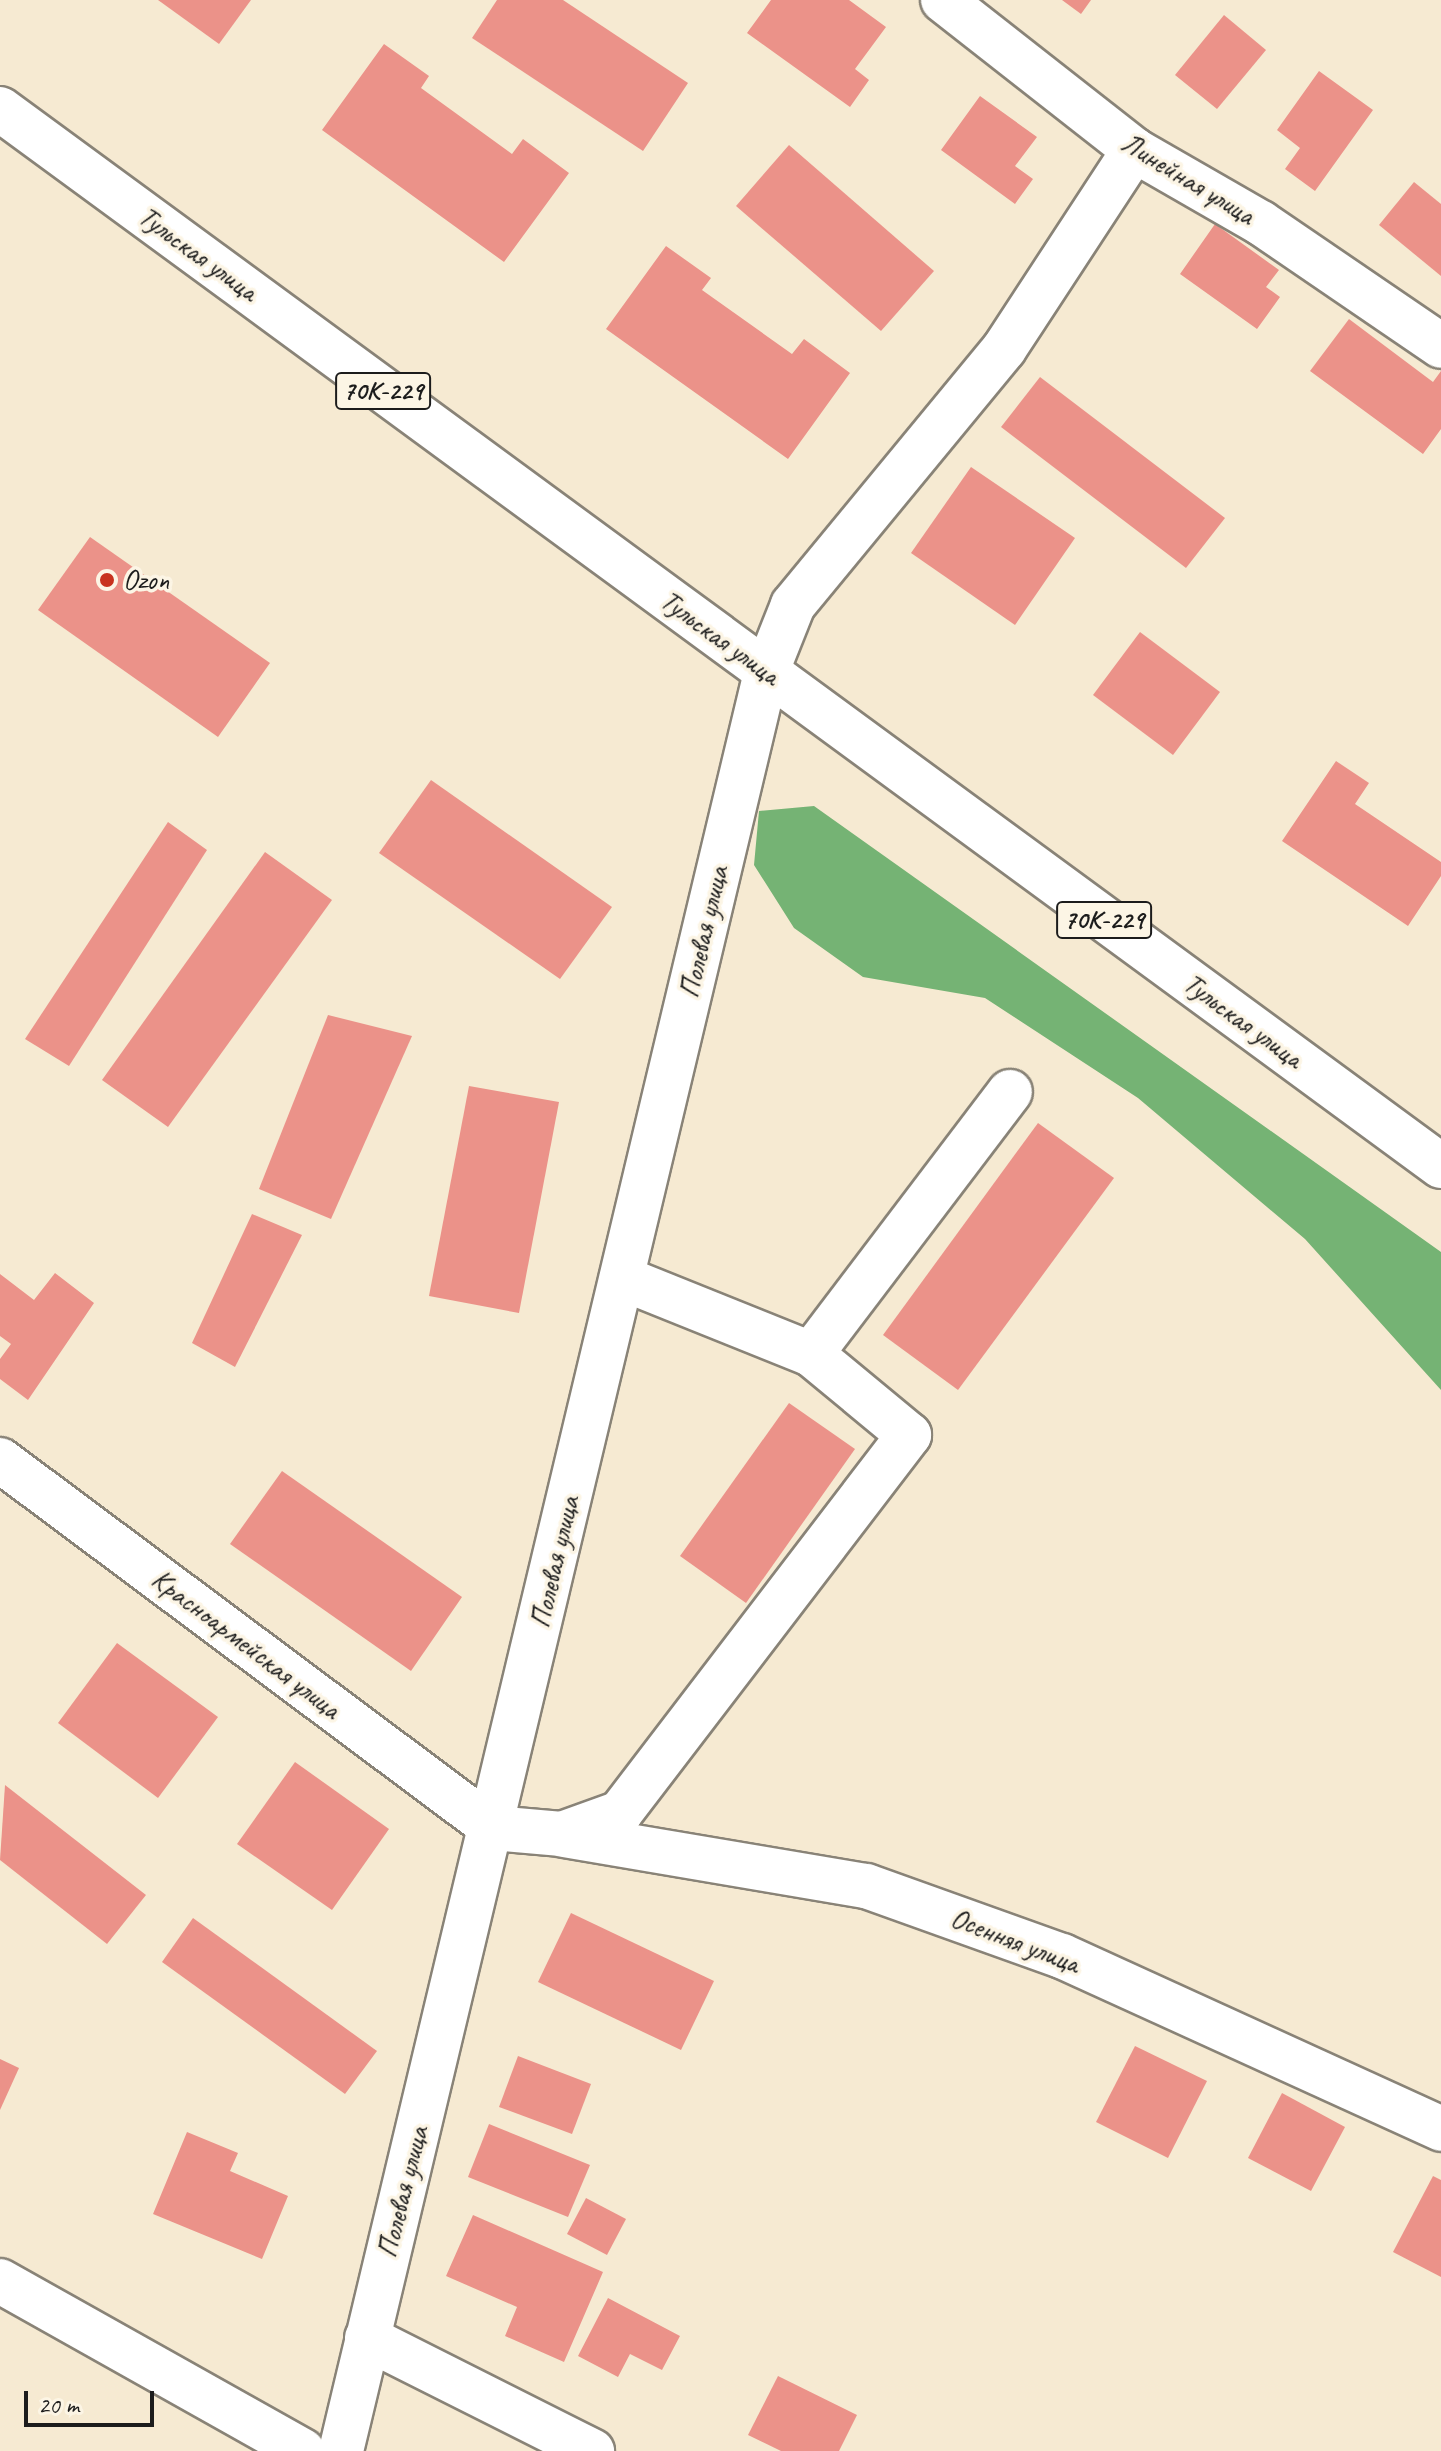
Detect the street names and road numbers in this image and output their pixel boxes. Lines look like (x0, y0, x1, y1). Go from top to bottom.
street label: Линейная улица (1114, 125, 1262, 233)
street label: Тульская улица (131, 199, 265, 309)
road number: 70К-229 (335, 369, 431, 413)
street label: Тульская улица (653, 583, 787, 693)
street label: Полевая улица (672, 862, 736, 1002)
road number: 70К-229 (1056, 898, 1152, 942)
street label: Тульская улица (1176, 966, 1310, 1076)
street label: Полевая улица (523, 1492, 587, 1632)
street label: Красноармейская улица (144, 1562, 348, 1726)
street label: Осенняя улица (946, 1901, 1084, 1981)
street label: Полевая улица (370, 2122, 436, 2262)

